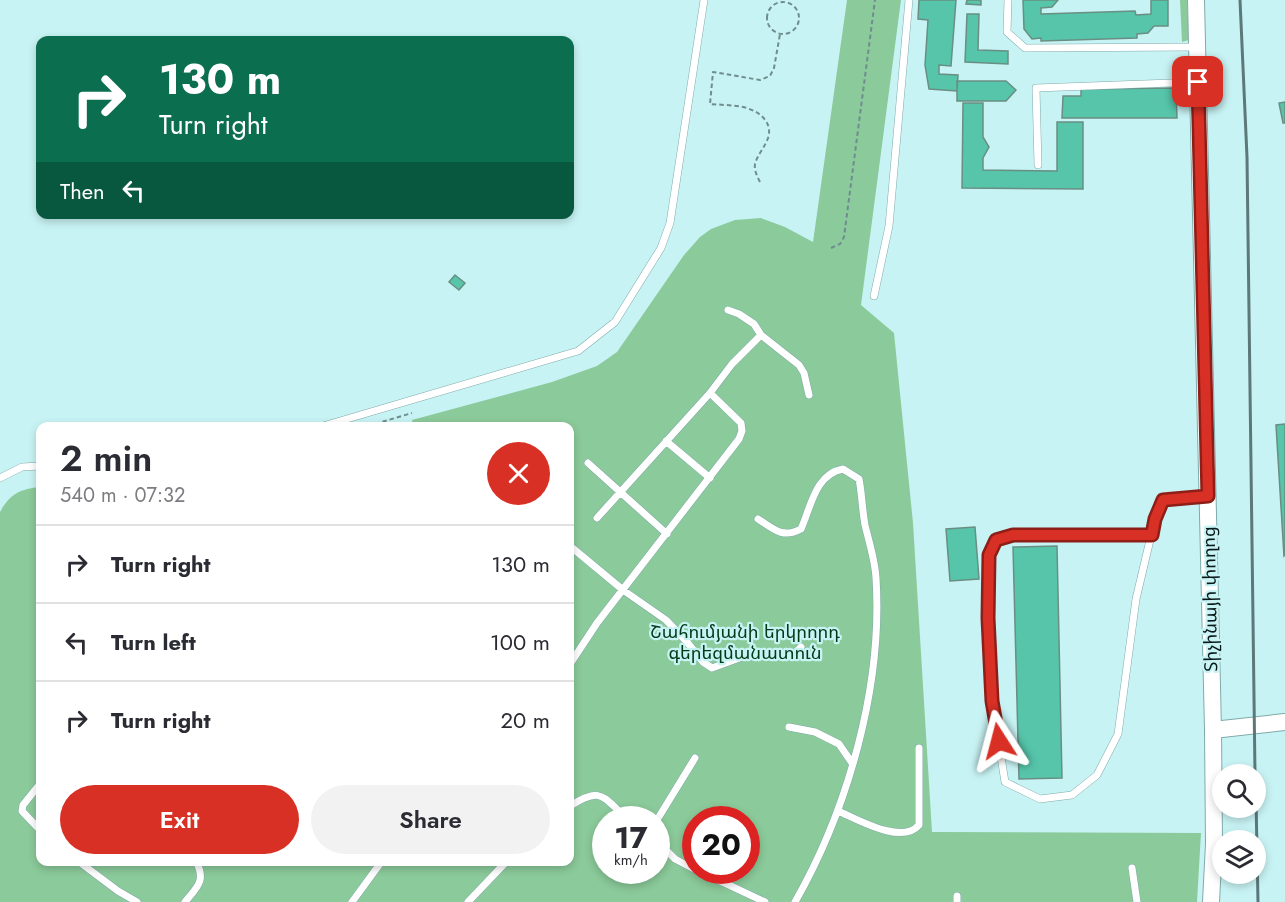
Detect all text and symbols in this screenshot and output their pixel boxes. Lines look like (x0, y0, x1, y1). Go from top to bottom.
text: 130 m (159, 49, 281, 110)
pin (1172, 56, 1223, 107)
icon: right (60, 60, 138, 138)
icon: arrive (1181, 65, 1214, 98)
text: Turn right (159, 105, 267, 144)
icon: left (117, 174, 150, 207)
text: Then (60, 175, 105, 207)
text: 2 min (60, 432, 152, 484)
button: close (487, 442, 550, 505)
text: 540 m · 07:32 (60, 481, 185, 510)
street label: Տիչինայի փողոց (1196, 526, 1224, 672)
icon: right (60, 548, 93, 581)
text: Turn right (111, 548, 211, 580)
text: 130 m (491, 548, 550, 580)
park label: Շահումյանի երկրորդ գերեզմանատուն (650, 619, 840, 666)
icon: left (60, 626, 93, 659)
text: Turn left (111, 626, 196, 658)
text: 100 m (490, 626, 550, 658)
icon: right (60, 704, 93, 737)
text: Turn right (111, 704, 211, 736)
text: 20 m (501, 704, 550, 736)
position arrow (967, 709, 1031, 773)
map controls (1212, 764, 1266, 884)
button: search (1212, 764, 1266, 818)
button: Exit (60, 785, 299, 854)
button: Share (311, 785, 550, 854)
speed limit sign: 20 (682, 806, 760, 884)
text: 17 (614, 816, 648, 859)
button: layers (1212, 830, 1266, 884)
text: km/h (614, 849, 648, 871)

